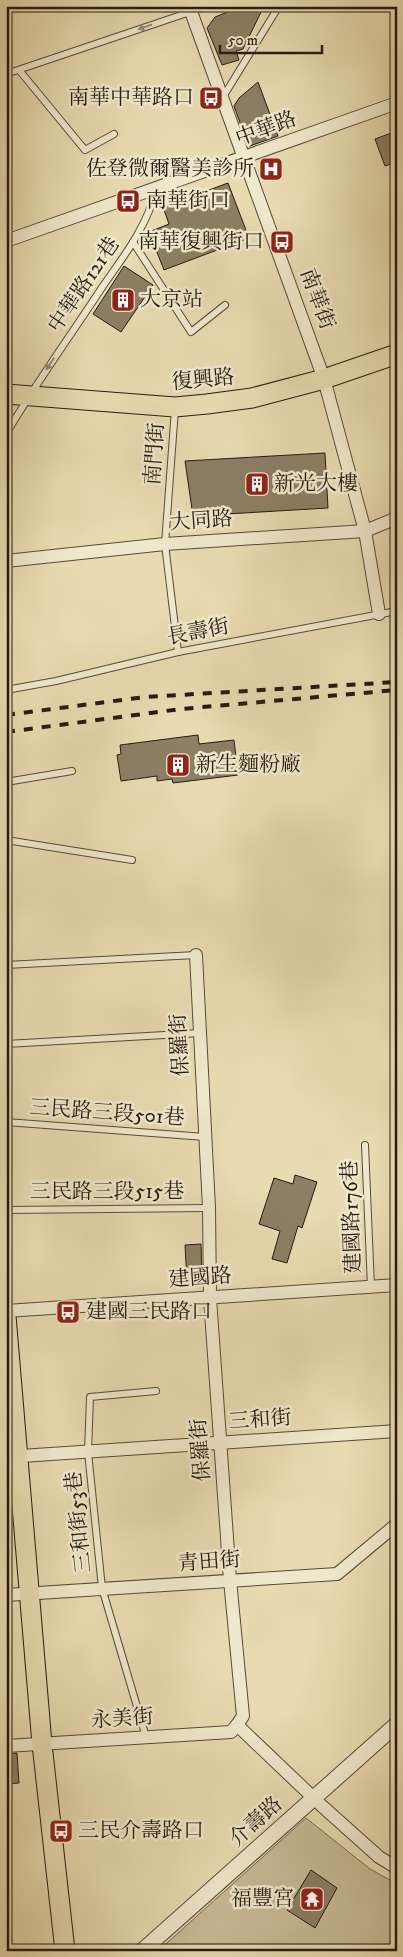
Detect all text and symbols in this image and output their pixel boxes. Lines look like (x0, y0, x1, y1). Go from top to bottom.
scale bar (220, 22, 323, 54)
one-way arrow (137, 23, 152, 31)
text: 50 m (228, 31, 258, 50)
place label: 南華中華路口 (68, 85, 194, 111)
bus stop icon: 南華中華路口 (198, 85, 224, 111)
street label: 中華路 (232, 106, 300, 152)
place label: 佐登微爾醫美診所 (86, 156, 254, 182)
hospital icon: 佐登微爾醫美診所 (258, 156, 284, 182)
bus stop icon: 南華街口 (115, 188, 141, 214)
place label: 南華街口 (146, 188, 230, 214)
place label: 南華復興街口 (138, 229, 264, 255)
bus stop icon: 南華復興街口 (269, 229, 295, 255)
street label: 中華路121巷 (43, 232, 125, 338)
street label: 南華街 (294, 265, 340, 333)
building icon: 大京站 (110, 287, 136, 313)
place label: 大京站 (140, 287, 203, 313)
one-way arrow (45, 357, 55, 371)
street label: 復興路 (170, 364, 236, 396)
street label: 南門街 (140, 422, 170, 486)
building icon: 新光大樓 (244, 471, 270, 497)
place label: 新光大樓 (274, 471, 358, 497)
street label: 大同路 (169, 506, 233, 536)
street label: 長壽街 (165, 613, 231, 651)
building icon: 新生麵粉廠 (165, 752, 191, 778)
place label: 新生麵粉廠 (196, 752, 301, 778)
street label: 保羅街 (165, 1013, 195, 1077)
street label: 三民路三段501巷 (29, 1095, 185, 1131)
street label: 建國路176巷 (337, 1160, 367, 1274)
street label: 三民路三段515巷 (30, 1179, 184, 1205)
street label: 建國路 (168, 1263, 232, 1293)
bus stop icon: 建國三民路口 (55, 1299, 81, 1325)
place label: 建國三民路口 (86, 1299, 212, 1325)
street label: 三和街 (228, 1405, 292, 1435)
street label: 保羅街 (186, 1418, 216, 1482)
street label: 三和街53巷 (61, 1470, 97, 1574)
street label: 青田街 (177, 1547, 241, 1577)
street label: 永美街 (90, 1704, 154, 1734)
street label: 介壽路 (224, 1791, 288, 1853)
bus stop icon: 三民介壽路口 (48, 1818, 74, 1844)
place label: 三民介壽路口 (78, 1818, 204, 1844)
place label: 福豐宮 (231, 1886, 294, 1912)
temple icon: 福豐宮 (299, 1886, 325, 1912)

